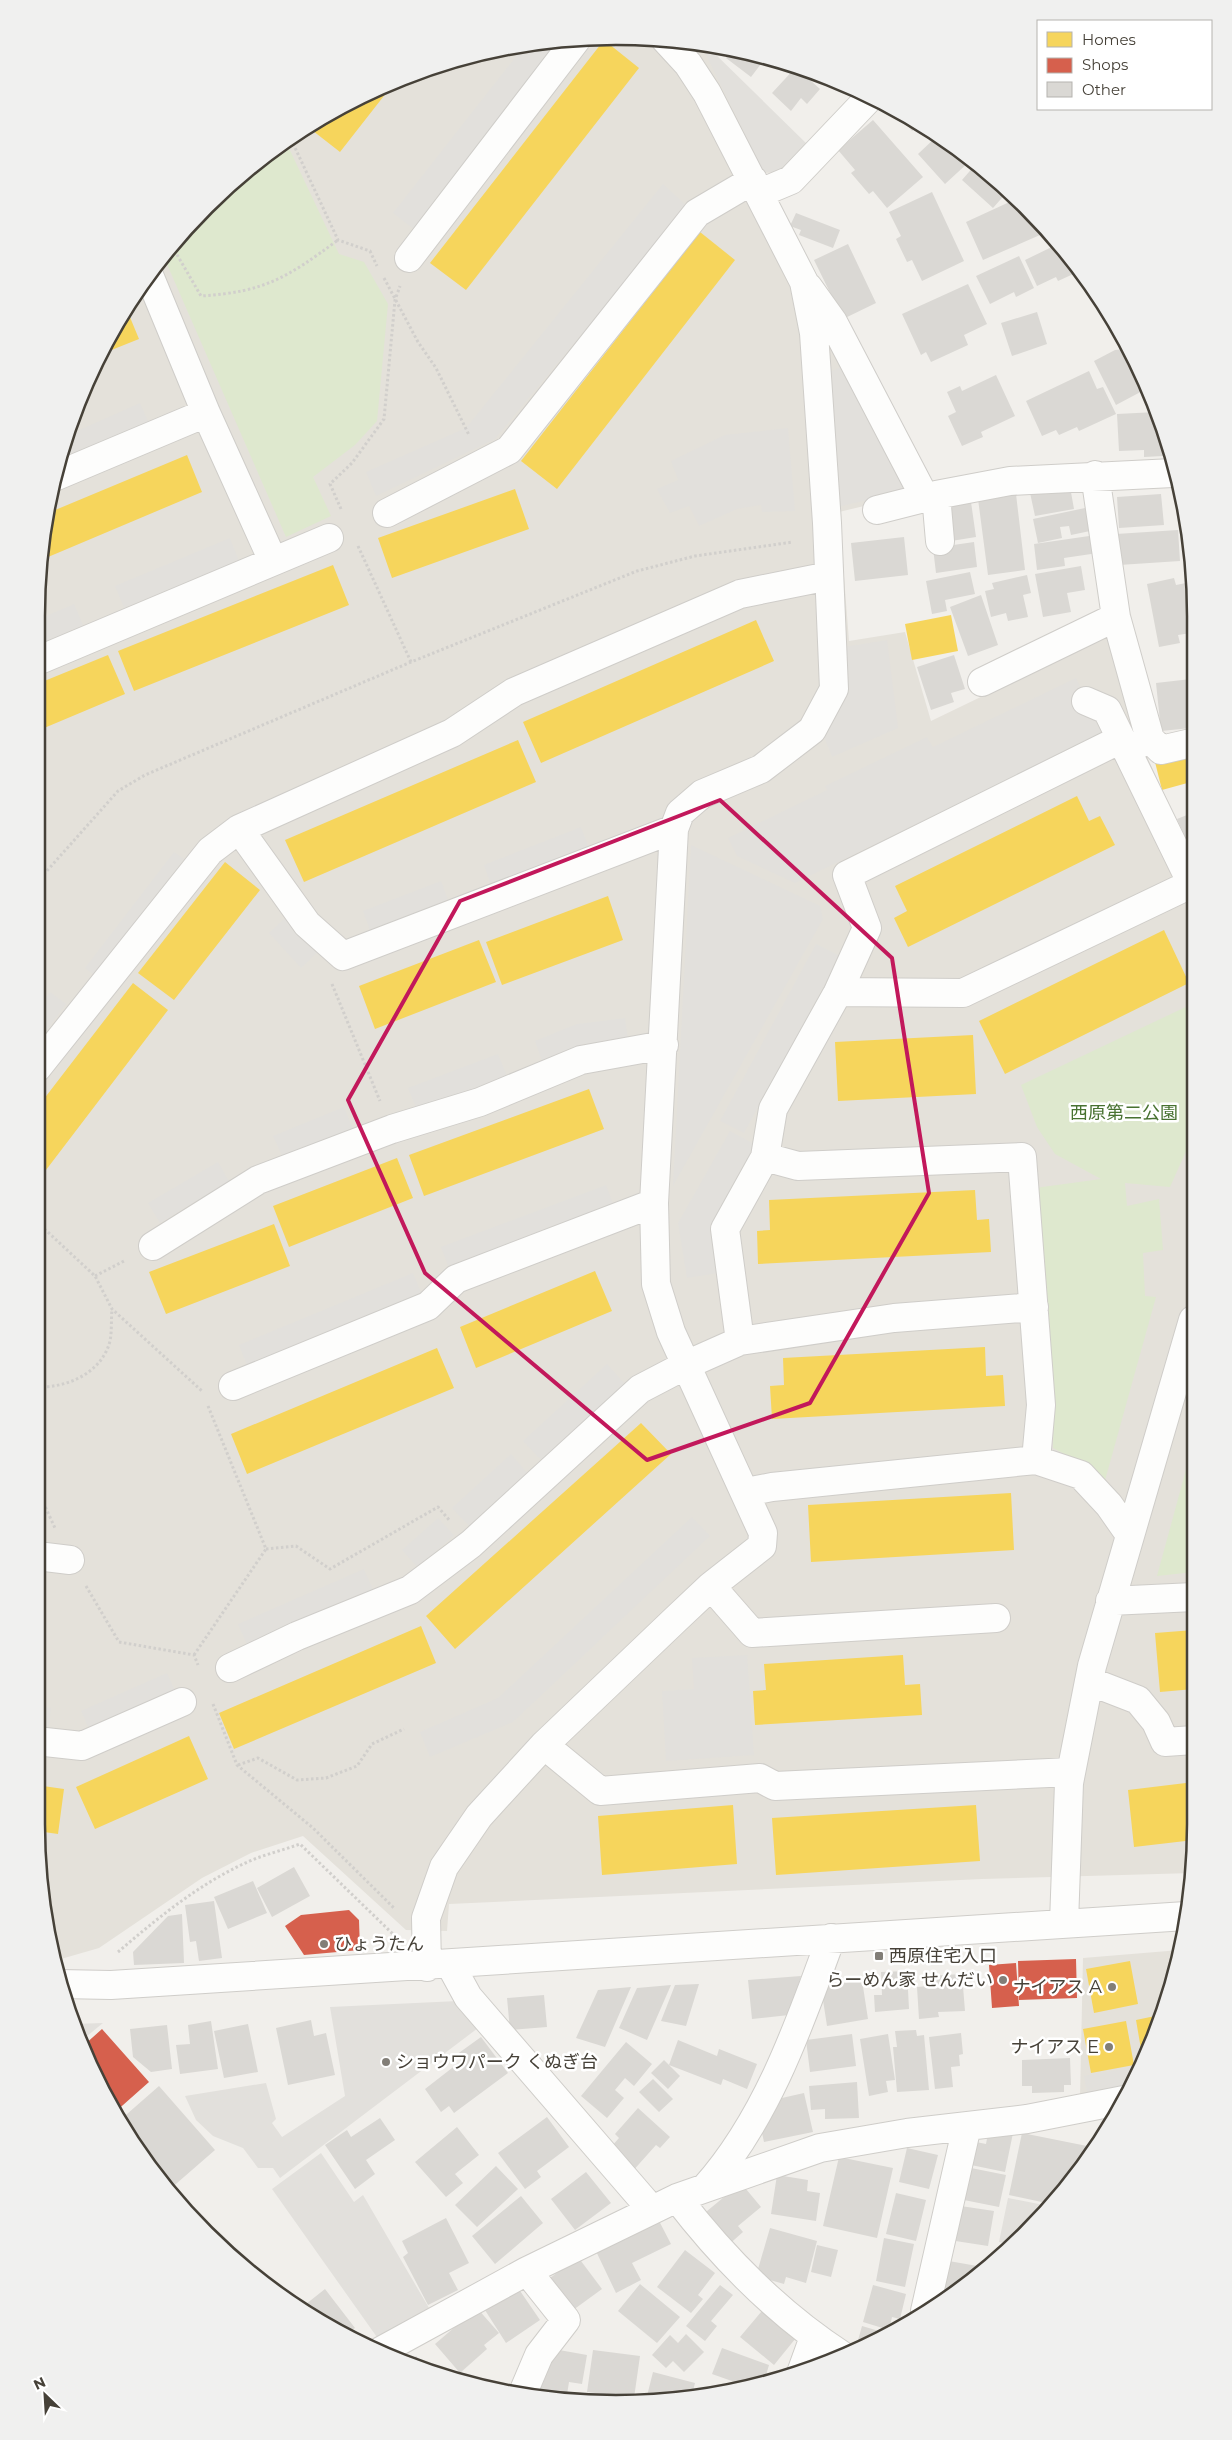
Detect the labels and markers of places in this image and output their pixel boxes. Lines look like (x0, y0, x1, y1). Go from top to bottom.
place label: ひょうたん (334, 1933, 424, 1955)
marker: ひょうたん (318, 1938, 330, 1950)
place label: 西原住宅入口 (889, 1945, 997, 1967)
marker: 西原住宅入口 (873, 1950, 885, 1962)
place label: らーめん家 せんだい (826, 1969, 993, 1991)
marker: らーめん家 せんだい (997, 1974, 1009, 1986)
place label: ナイアス A (1012, 1976, 1102, 1998)
marker: ナイアス A (1106, 1981, 1118, 1993)
place label: ナイアス E (1010, 2036, 1099, 2058)
marker: ナイアス E (1103, 2041, 1115, 2053)
place label: ショウワパーク くぬぎ台 (396, 2051, 598, 2073)
marker: ショウワパーク くぬぎ台 (380, 2056, 392, 2068)

